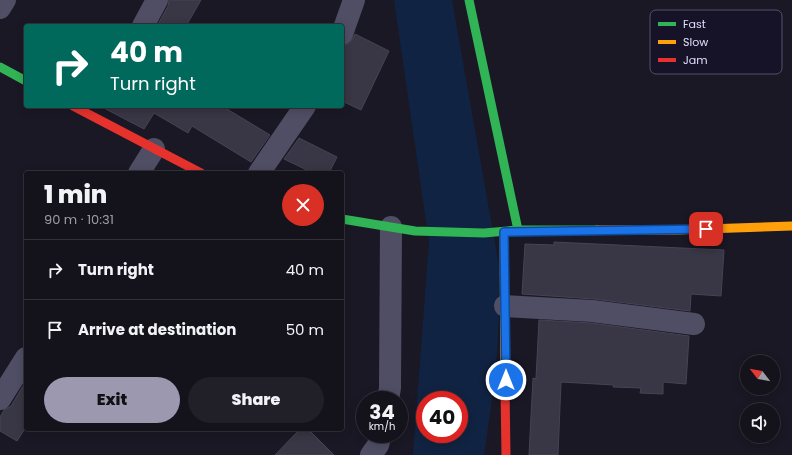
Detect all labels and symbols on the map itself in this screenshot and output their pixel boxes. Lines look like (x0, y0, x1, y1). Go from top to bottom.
legend (650, 10, 782, 74)
text: Fast (683, 16, 706, 32)
text: Slow (683, 34, 708, 50)
text: Jam (683, 52, 708, 68)
pin (689, 212, 723, 246)
north arrow (740, 355, 780, 395)
position arrow (485, 359, 527, 401)
speed limit sign: 40 (416, 391, 468, 443)

